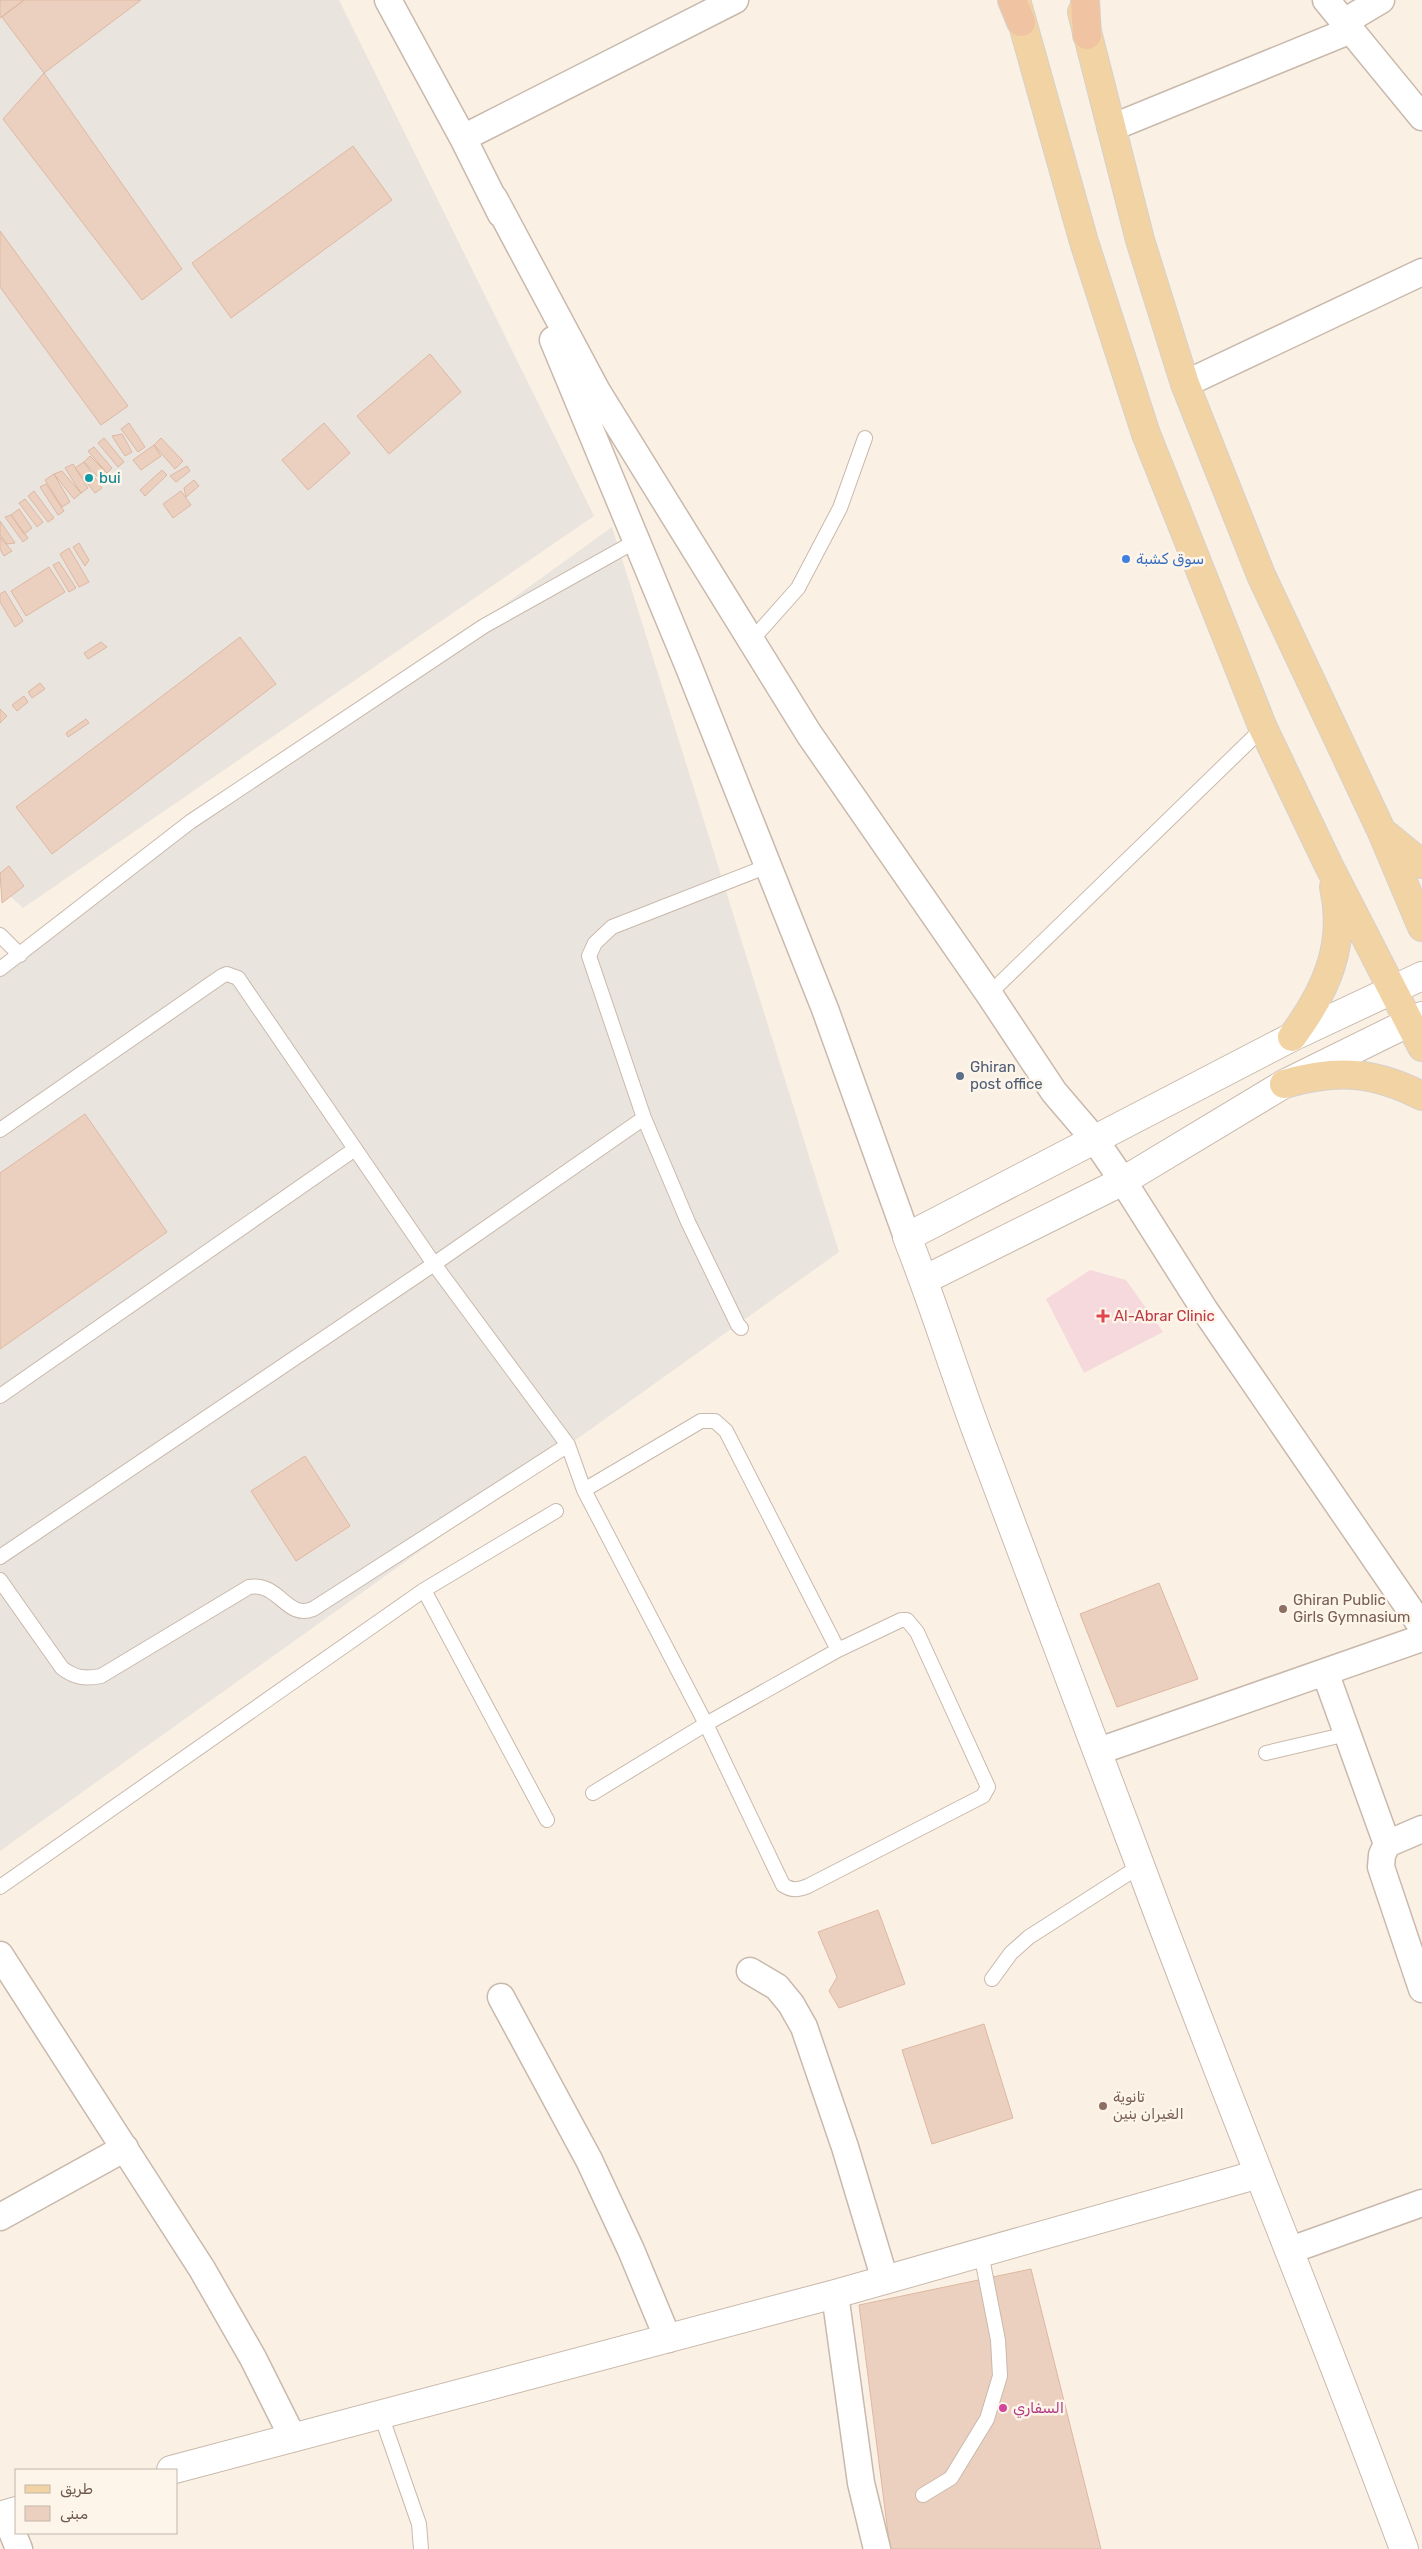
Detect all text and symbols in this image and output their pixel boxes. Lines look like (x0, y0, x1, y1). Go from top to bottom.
place label: bui (99, 469, 121, 487)
marker: bui (83, 472, 95, 484)
place label: سوق كشبة (1136, 550, 1204, 568)
marker: سوق كشبة (1120, 553, 1132, 565)
place label: Ghiran post office (970, 1058, 1043, 1093)
marker: Ghiran post office (954, 1070, 966, 1082)
place label: Al-Abrar Clinic (1114, 1307, 1215, 1325)
marker: Al-Abrar Clinic (1096, 1309, 1110, 1323)
place label: Ghiran Public Girls Gymnasium (1293, 1591, 1410, 1626)
marker: Ghiran Public Girls Gymnasium (1277, 1603, 1289, 1615)
place label: تانوية الغيران بنين (1113, 2088, 1184, 2123)
marker: تانوية الغيران بنين (1097, 2100, 1109, 2112)
place label: السفاري (1013, 2399, 1064, 2418)
marker: السفاري (997, 2402, 1009, 2414)
legend (15, 2469, 178, 2534)
text: طريق (60, 2480, 93, 2498)
text: مبنى (60, 2505, 88, 2523)

